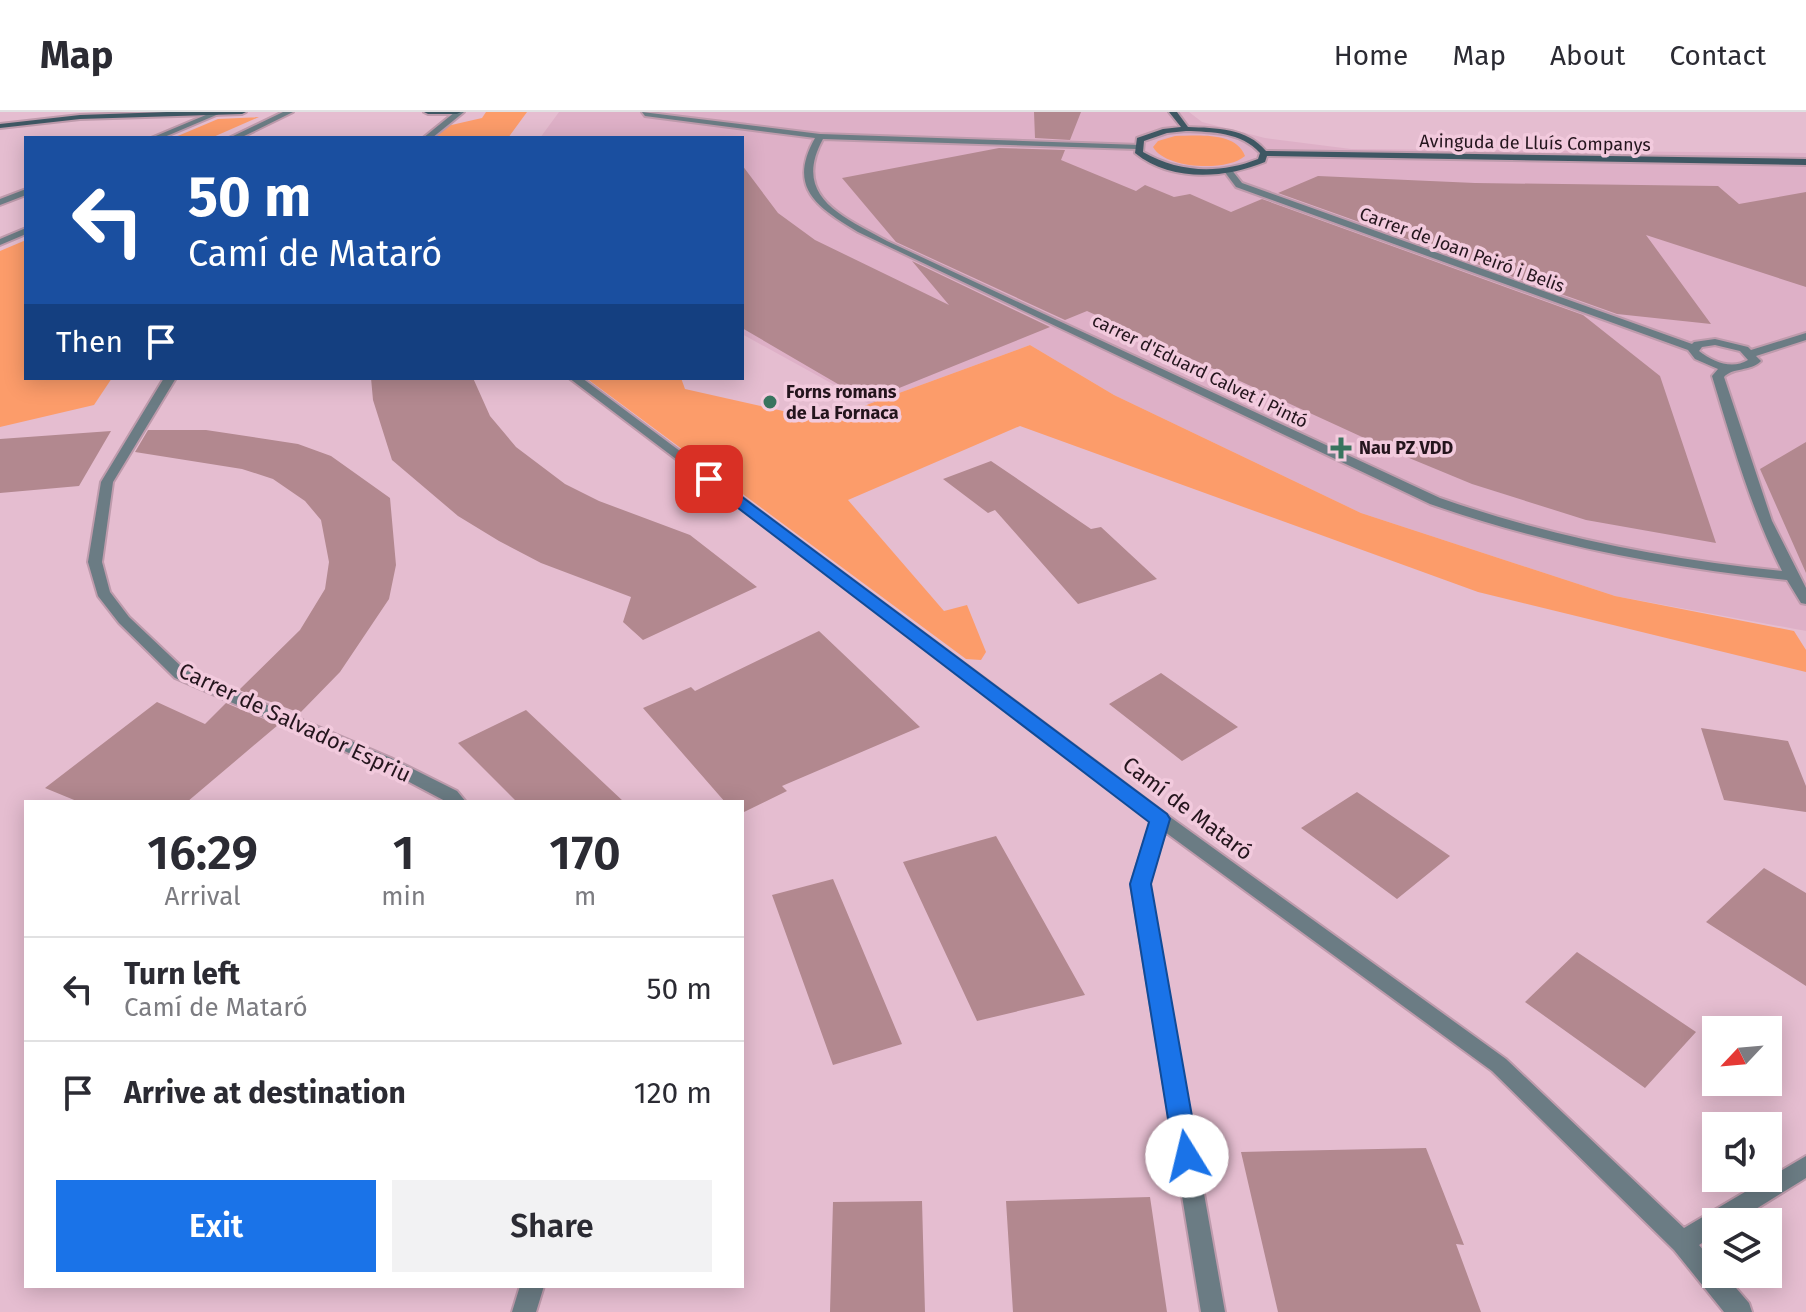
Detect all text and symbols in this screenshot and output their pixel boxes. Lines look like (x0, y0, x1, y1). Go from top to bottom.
text: Map (40, 32, 113, 78)
text: Home (1334, 39, 1408, 72)
text: Map (1452, 39, 1506, 72)
text: About (1550, 39, 1625, 72)
text: Contact (1669, 39, 1766, 72)
street label: Avinguda de Lluís Companys (1419, 130, 1651, 156)
text: 50 m (188, 164, 311, 231)
icon: left (56, 168, 160, 272)
street label: Carrer de Joan Peiró i Belis (1356, 203, 1568, 297)
text: Camí de Mataró (188, 232, 442, 276)
street label: carrer d'Eduard Calvet i Pintó (1089, 309, 1311, 433)
icon: arrive (139, 320, 183, 364)
text: Then (56, 324, 123, 360)
place label: Forns romans de La Fornaca (786, 381, 899, 424)
marker: Forns romans de La Fornaca (761, 393, 779, 411)
marker: Nau PZ VDD (1330, 437, 1352, 459)
place label: Nau PZ VDD (1359, 437, 1454, 459)
pin (675, 445, 743, 513)
icon: arrive (687, 457, 731, 501)
street label: Carrer de Salvador Espriu (174, 657, 415, 788)
street label: Camí de Mataró (1117, 751, 1258, 866)
text: 16:29 (147, 824, 258, 882)
text: 1 (393, 824, 415, 882)
text: 170 (549, 824, 621, 882)
text: Arrival (165, 881, 241, 912)
text: min (381, 881, 426, 912)
text: m (574, 881, 596, 912)
text: Turn left (124, 956, 240, 992)
icon: left (56, 967, 100, 1011)
text: 50 m (647, 971, 712, 1007)
text: Camí de Mataró (124, 992, 308, 1023)
north arrow (1702, 1016, 1782, 1096)
map controls (1702, 1016, 1782, 1288)
icon: arrive (56, 1071, 100, 1115)
text: Arrive at destination (124, 1075, 406, 1111)
text: 120 m (634, 1075, 712, 1111)
button: sound (1702, 1112, 1782, 1192)
position arrow (1145, 1114, 1229, 1198)
button: Exit (56, 1180, 376, 1272)
button: Share (392, 1180, 712, 1272)
button: layers (1702, 1208, 1782, 1288)

